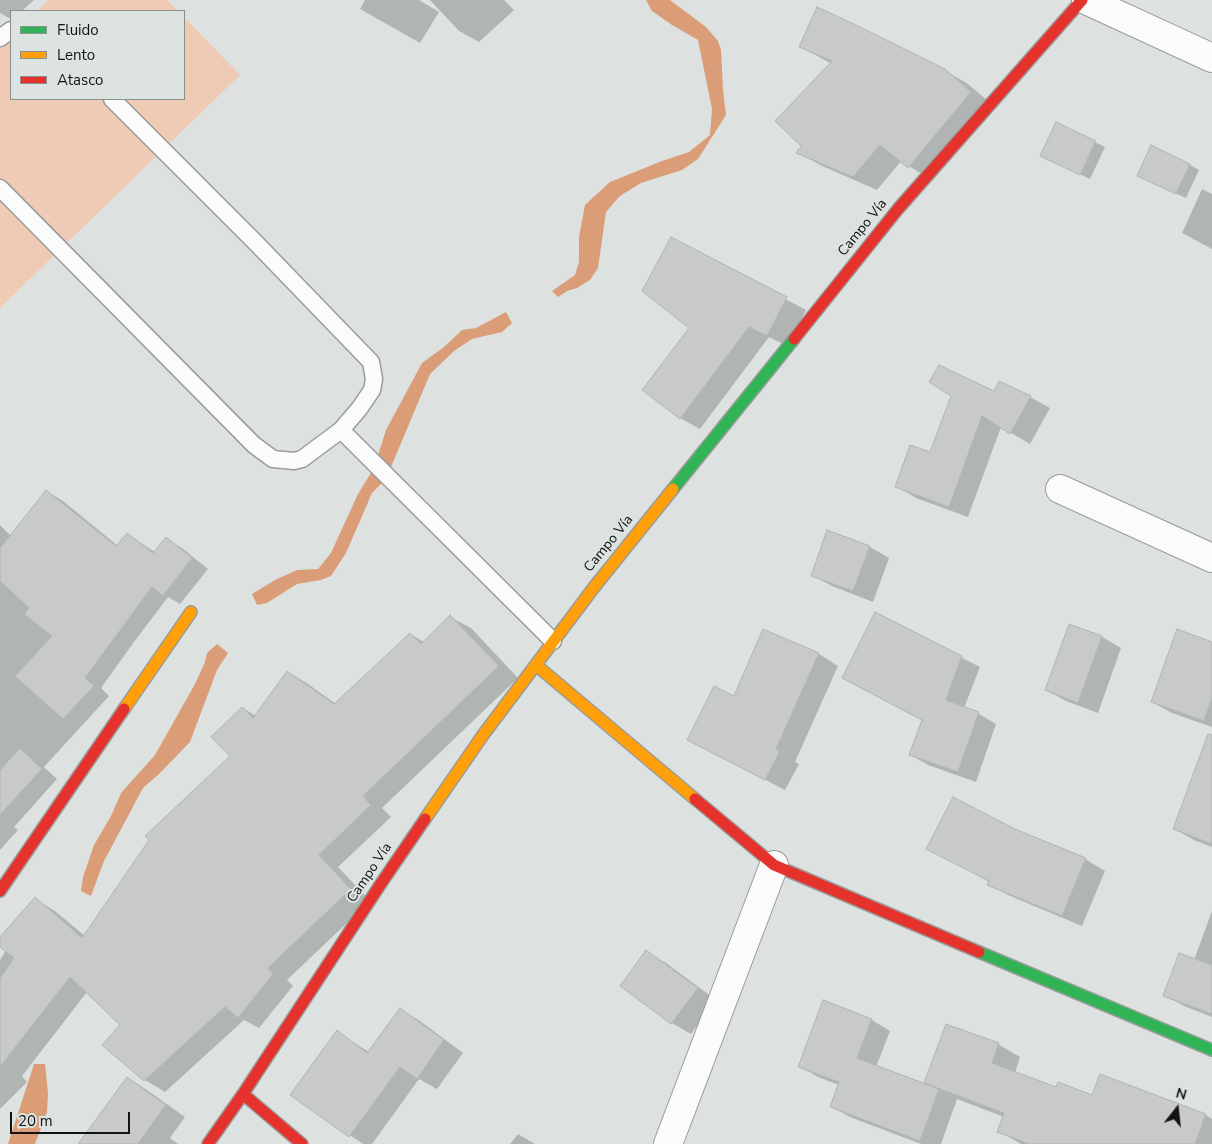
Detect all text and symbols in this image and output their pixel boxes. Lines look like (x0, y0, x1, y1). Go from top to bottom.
legend (10, 10, 185, 100)
text: Fluido (57, 20, 99, 40)
text: Lento (57, 45, 95, 65)
text: Atasco (57, 70, 103, 90)
street label: Campo Vía (835, 196, 891, 260)
street label: Campo Vía (581, 512, 637, 576)
street label: Campo Vía (344, 840, 396, 906)
north arrow (1152, 1084, 1202, 1134)
text: N (1174, 1084, 1189, 1105)
scale bar (12, 1102, 132, 1134)
text: 20 m (18, 1111, 53, 1131)

